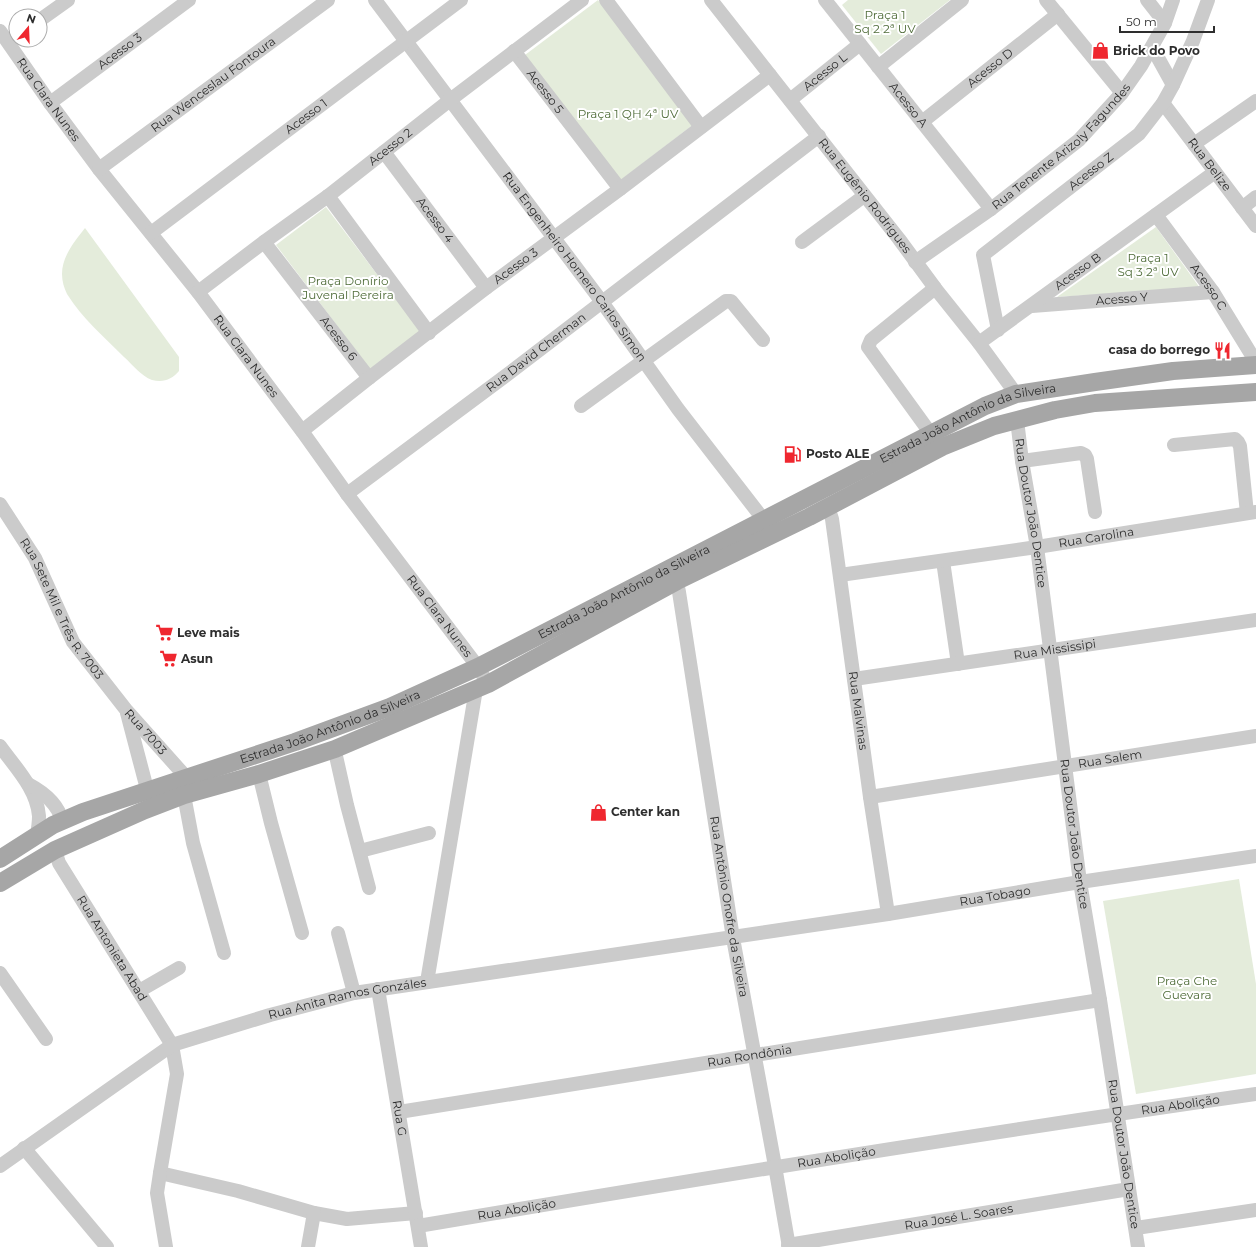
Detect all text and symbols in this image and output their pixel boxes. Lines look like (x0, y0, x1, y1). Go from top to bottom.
park label: Praça 1 Sq 2 2ª UV (854, 7, 916, 36)
north arrow (8, 8, 48, 48)
scale bar (1120, 8, 1214, 34)
text: N (25, 10, 38, 27)
text: 50 m (1126, 14, 1157, 29)
street label: Acesso 3 (94, 29, 145, 72)
street label: Rua Wenceslau Fontoura (148, 33, 278, 135)
shop icon: Brick do Povo (1090, 41, 1110, 61)
place label: Brick do Povo (1113, 43, 1200, 58)
street label: Acesso D (964, 45, 1016, 90)
street label: Acesso L (800, 49, 850, 94)
street label: Rua Clara Nunes (14, 55, 84, 144)
street label: Acesso 5 (524, 66, 567, 116)
street label: Acesso A (886, 79, 931, 131)
street label: Rua Tenente Arizoly Fagundes (989, 80, 1134, 213)
street label: Acesso 1 (282, 95, 330, 137)
park label: Praça 1 QH 4ª UV (578, 106, 679, 121)
street label: Acesso 2 (365, 125, 415, 168)
street label: Rua Belize (1185, 134, 1235, 194)
street label: Rua Eugênio Rodrigues (815, 135, 915, 256)
street label: Acesso Z (1065, 149, 1116, 193)
street label: Rua Engenheiro Homero Carlos Simon (500, 168, 650, 364)
street label: Acesso 4 (414, 194, 457, 245)
street label: Acesso 3 (490, 244, 541, 287)
street label: Acesso B (1051, 249, 1104, 293)
park label: Praça 1 Sq 3 2ª UV (1117, 250, 1179, 279)
street label: Acesso C (1187, 260, 1230, 313)
park label: Praça Donírio Juvenal Pereira (301, 273, 394, 302)
street label: Acesso Y (1095, 289, 1149, 308)
street label: Rua David Cherman (483, 309, 588, 395)
street label: Rua Clara Nunes (211, 312, 282, 400)
street label: Acesso 6 (317, 313, 361, 363)
restaurant icon: casa do borrego (1213, 340, 1233, 360)
place label: casa do borrego (1109, 342, 1210, 357)
street label: Estrada João Antônio da Silveira (877, 380, 1057, 466)
street label: Rua Doutor João Dentice (1012, 437, 1050, 589)
fuel station icon: Posto ALE (783, 444, 803, 464)
place label: Posto ALE (806, 446, 870, 461)
street label: Rua Carolina (1057, 524, 1135, 550)
street label: Rua Sete Mil e Três R. 7003 (17, 535, 107, 682)
street label: Estrada João Antônio da Silveira (535, 541, 712, 642)
street label: Rua Clara Nunes (404, 572, 476, 660)
supermarket icon: Leve mais (154, 623, 174, 643)
place label: Leve mais (177, 625, 240, 640)
street label: Rua Mississipi (1013, 636, 1097, 662)
supermarket icon: Asun (158, 649, 178, 669)
place label: Asun (180, 651, 213, 666)
street label: Rua Malvinas (846, 670, 872, 751)
street label: Estrada João Antônio da Silveira (238, 686, 422, 767)
street label: Rua 7003 (122, 705, 170, 758)
street label: Rua Salem (1077, 746, 1143, 771)
street label: Rua Doutor João Dentice (1057, 758, 1092, 910)
shop icon: Center kan (588, 802, 608, 822)
place label: Center kan (611, 804, 680, 819)
street label: Rua Antônio Onofre da Silveira (707, 815, 752, 998)
street label: Rua Tobago (958, 882, 1032, 909)
street label: Rua Antonieta Abad (74, 893, 151, 1004)
park label: Praça Che Guevara (1157, 973, 1217, 1002)
street label: Rua Anita Ramos Gonzáles (267, 974, 427, 1022)
street label: Rua Rondônia (706, 1041, 793, 1070)
street label: Rua Doutor João Dentice (1105, 1078, 1143, 1230)
street label: Rua Abolição (1140, 1091, 1221, 1118)
street label: Rua G (390, 1099, 410, 1137)
street label: Rua Abolição (796, 1143, 877, 1171)
street label: Rua Abolição (476, 1195, 557, 1223)
street label: Rua José L. Soares (903, 1200, 1014, 1233)

